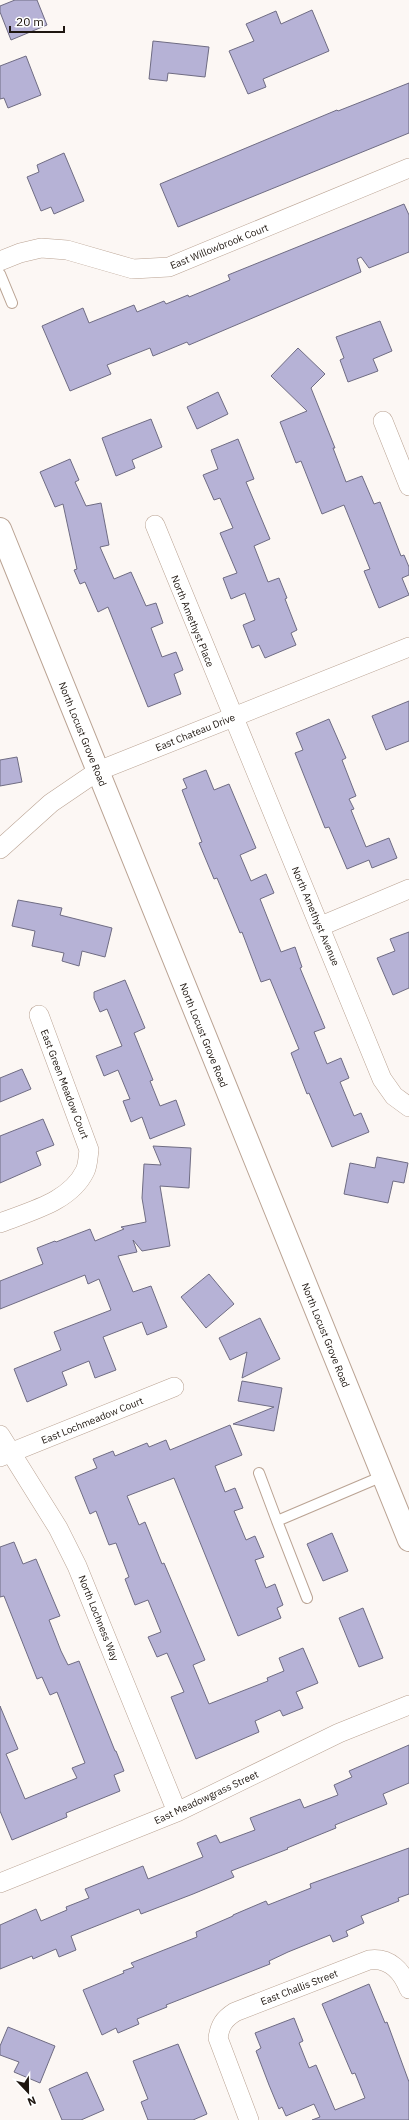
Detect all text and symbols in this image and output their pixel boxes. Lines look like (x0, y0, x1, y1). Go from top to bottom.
scale bar (10, 8, 64, 34)
text: 20 m (16, 14, 44, 29)
street label: East Willowbrook Court (168, 221, 271, 272)
street label: North Amethyst Place (168, 573, 217, 669)
street label: North Locust Grove Road (56, 680, 109, 788)
street label: East Chateau Drive (154, 710, 237, 754)
street label: North Amethyst Avenue (289, 865, 343, 968)
street label: North Locust Grove Road (177, 981, 230, 1089)
street label: East Green Meadow Court (38, 1027, 92, 1141)
street label: North Locust Grove Road (299, 1281, 352, 1389)
street label: East Lochmeadow Court (39, 1394, 145, 1447)
street label: North Lochness Way (75, 1573, 122, 1663)
street label: East Meadowgrass Street (152, 1767, 261, 1827)
street label: East Challis Street (259, 1967, 340, 2008)
north arrow (8, 2072, 48, 2112)
text: N (25, 2093, 38, 2109)

